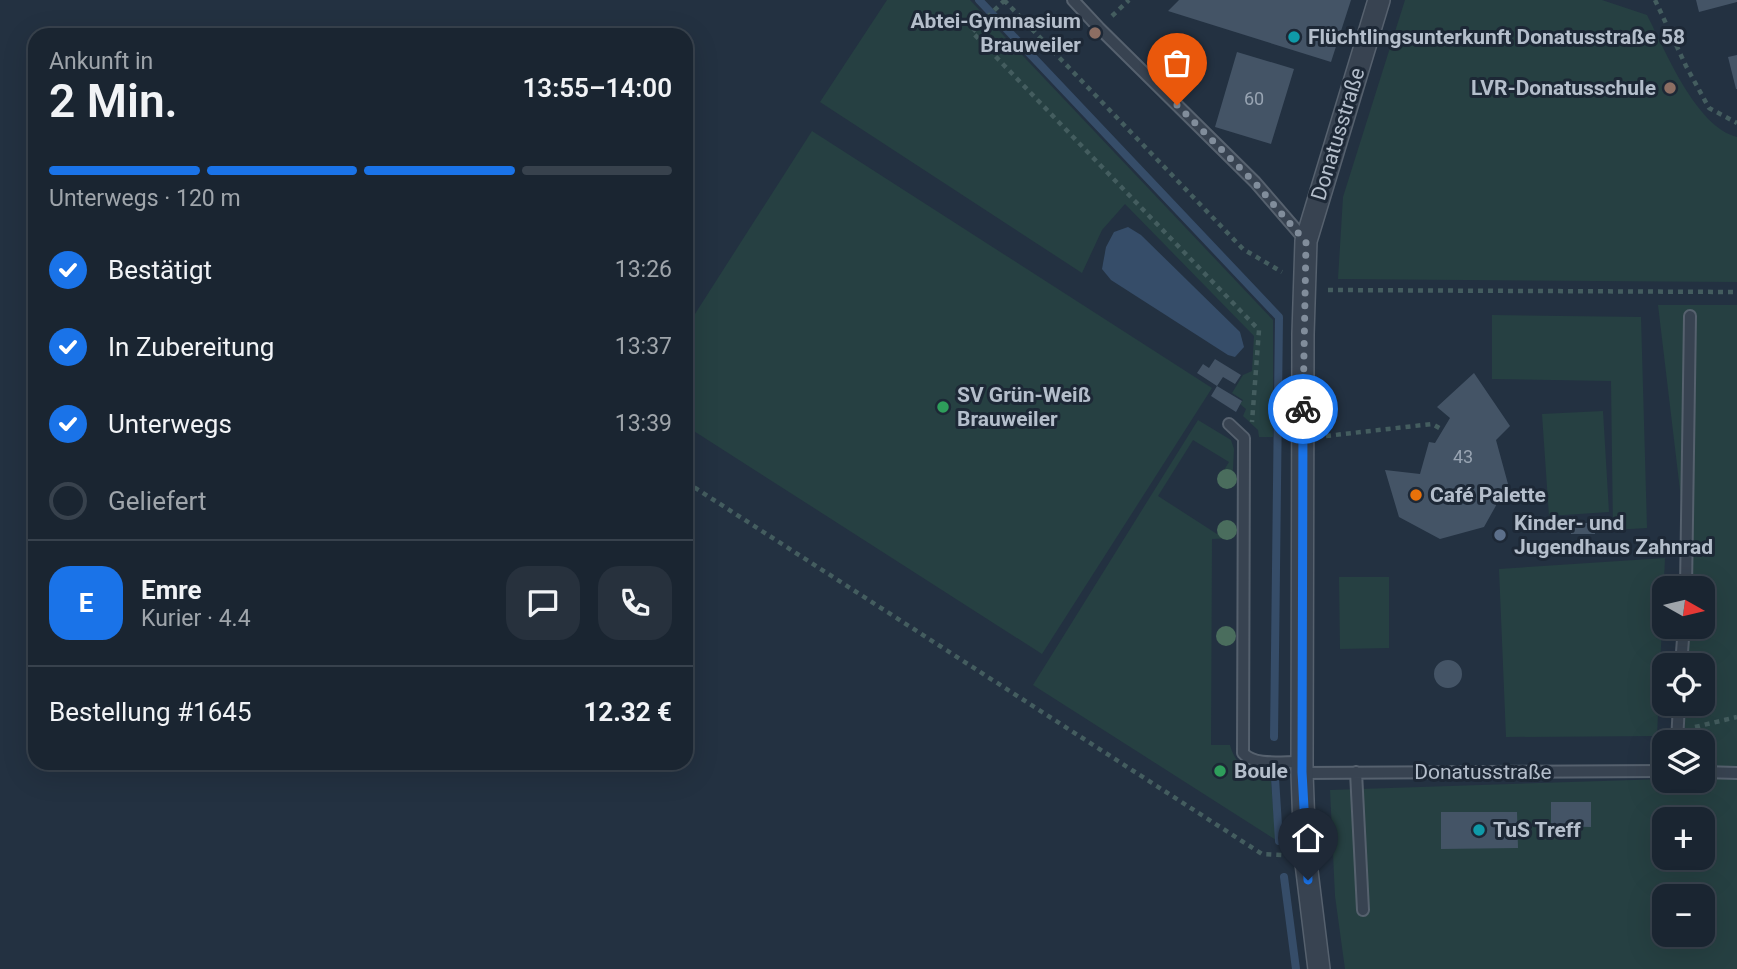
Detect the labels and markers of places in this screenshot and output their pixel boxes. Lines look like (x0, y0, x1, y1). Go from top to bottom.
place label: Abtei-Gymnasium Brauweiler (910, 9, 1081, 57)
marker: Abtei-Gymnasium Brauweiler (1087, 25, 1103, 41)
place label: Flüchtlingsunterkunft Donatusstraße 58 (1308, 25, 1685, 49)
marker: Flüchtlingsunterkunft Donatusstraße 58 (1286, 29, 1302, 45)
pin (1147, 33, 1207, 105)
place label: LVR-Donatusschule (1471, 76, 1656, 100)
marker: LVR-Donatusschule (1662, 80, 1678, 96)
place label: SV Grün-Weiß Brauweiler (957, 383, 1091, 431)
marker: SV Grün-Weiß Brauweiler (935, 399, 951, 415)
place label: Café Palette (1430, 483, 1546, 507)
marker: Café Palette (1408, 487, 1424, 503)
place label: Kinder- und Jugendhaus Zahnrad (1514, 511, 1713, 559)
marker: Kinder- und Jugendhaus Zahnrad (1492, 527, 1508, 543)
place label: Boule (1234, 759, 1288, 783)
marker: Boule (1212, 763, 1228, 779)
pin (1278, 808, 1338, 880)
place label: TuS Treff (1493, 818, 1581, 842)
marker: TuS Treff (1471, 822, 1487, 838)

